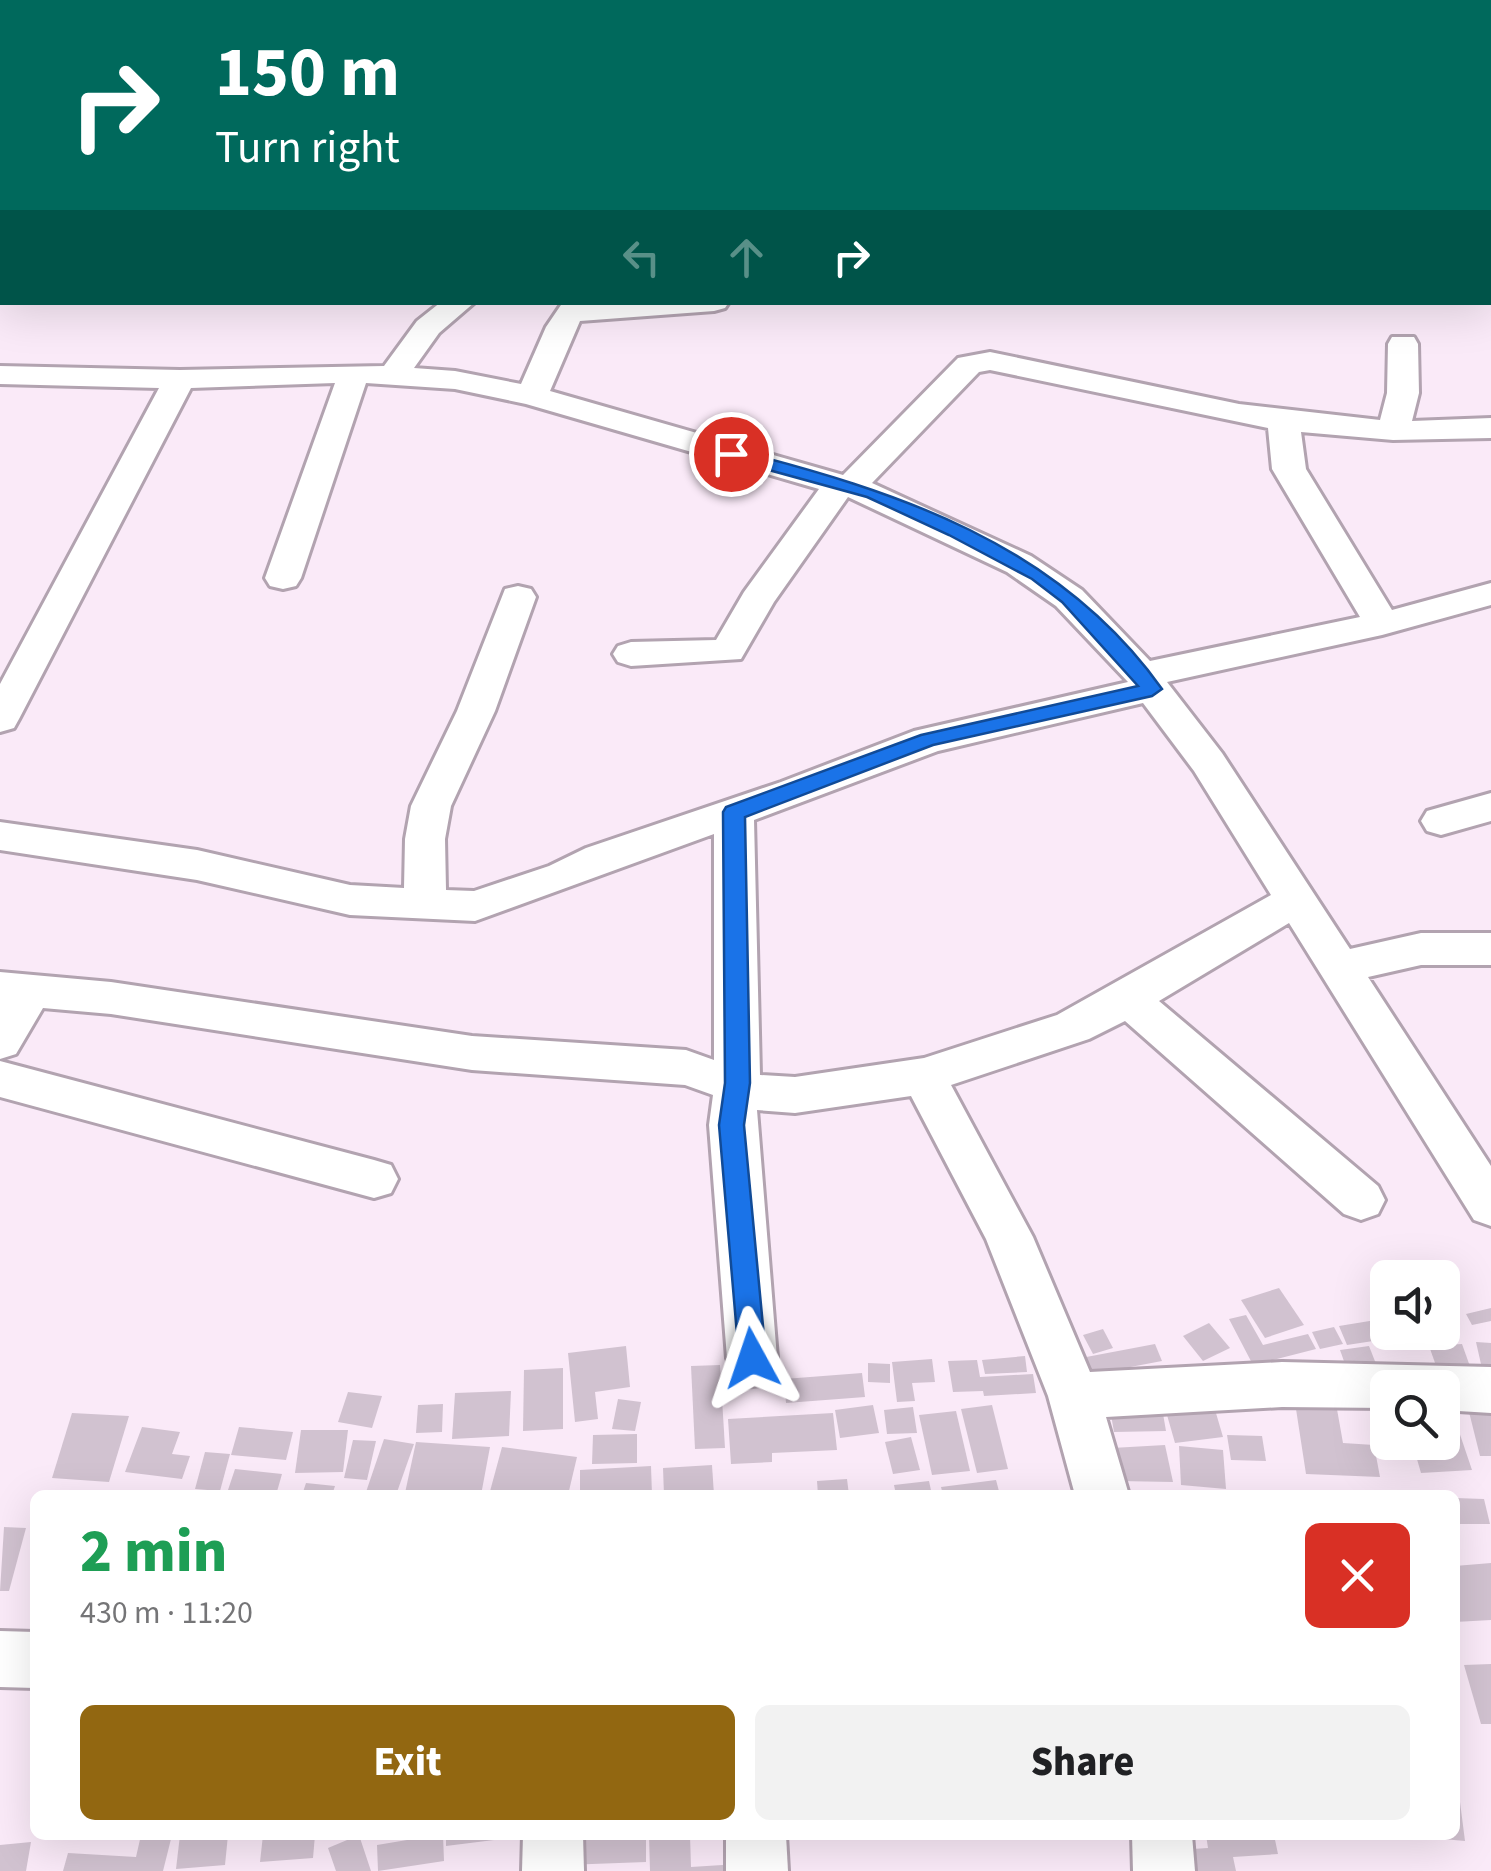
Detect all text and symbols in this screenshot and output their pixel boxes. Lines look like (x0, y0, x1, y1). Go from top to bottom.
text: 150 m (215, 23, 400, 123)
icon: right (50, 40, 180, 170)
text: Turn right (215, 116, 400, 180)
icon: left (614, 230, 669, 285)
icon: ahead (719, 230, 774, 285)
icon: right (824, 230, 879, 285)
pin (689, 412, 774, 497)
icon: arrive (704, 427, 759, 482)
map controls (1370, 1260, 1460, 1460)
button: sound (1370, 1260, 1460, 1350)
position arrow (700, 1306, 804, 1410)
button: search (1370, 1370, 1460, 1460)
text: 2 min (80, 1510, 227, 1595)
button: close (1305, 1523, 1410, 1628)
text: 430 m · 11:20 (80, 1590, 253, 1636)
button: Exit (80, 1705, 735, 1820)
button: Share (755, 1705, 1410, 1820)

